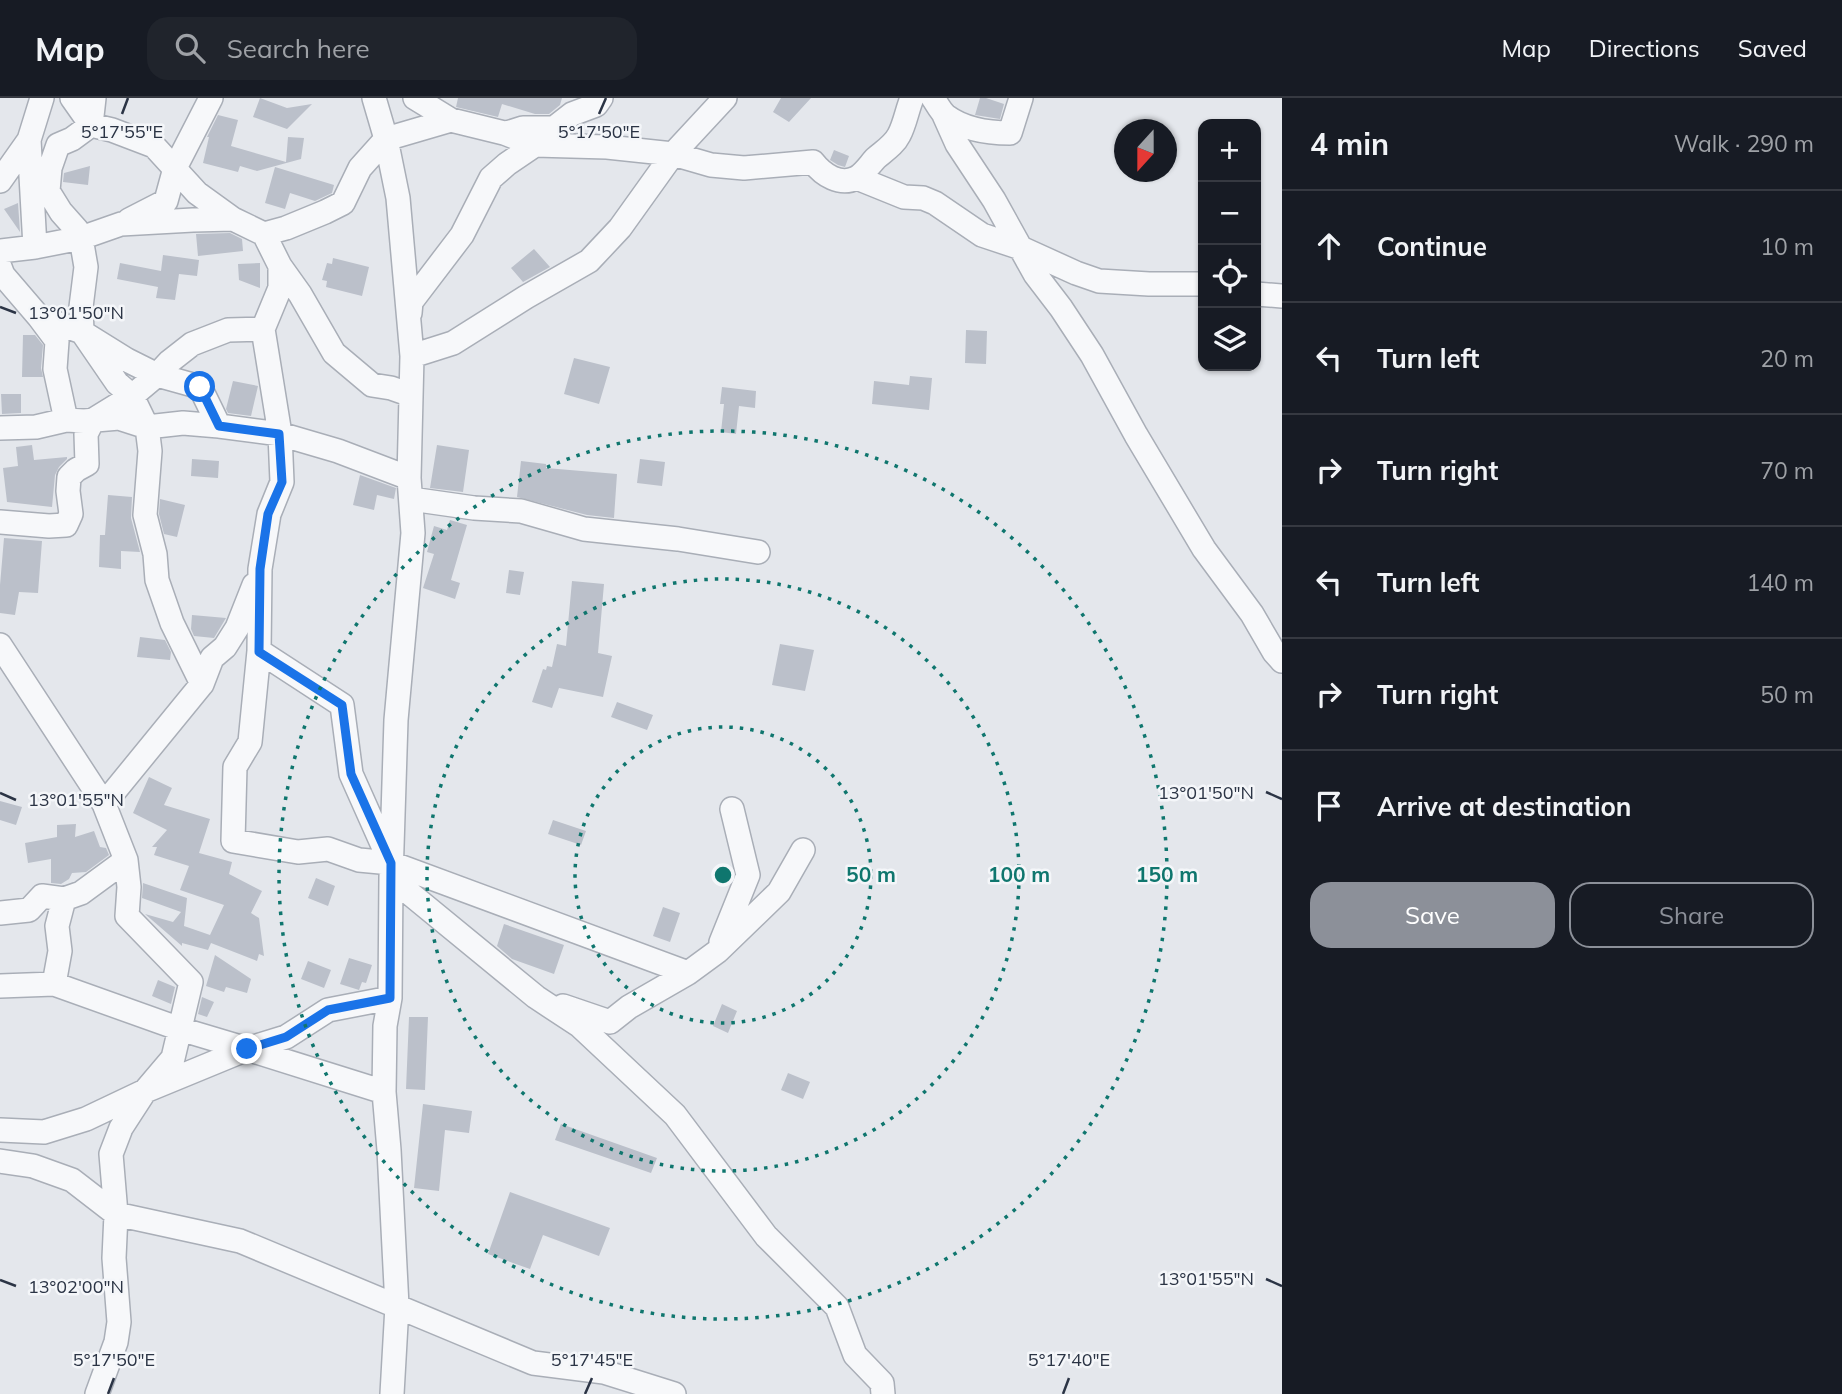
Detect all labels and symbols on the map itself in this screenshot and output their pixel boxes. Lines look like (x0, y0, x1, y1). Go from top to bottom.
north arrow (1114, 119, 1177, 182)
text: 5°17'55"E (81, 120, 163, 143)
text: 5°17'50"E (558, 120, 640, 143)
text: 13°01'50"N (28, 301, 124, 324)
route start (184, 371, 215, 402)
text: 13°01'50"N (1158, 781, 1254, 804)
text: 13°01'55"N (28, 788, 124, 811)
text: 50 m (846, 861, 896, 887)
text: 100 m (988, 861, 1050, 887)
text: 150 m (1136, 861, 1198, 887)
centre of rings (711, 863, 735, 887)
route end (231, 1033, 262, 1064)
text: 13°01'55"N (1158, 1267, 1254, 1290)
text: 13°02'00"N (28, 1275, 124, 1298)
text: 5°17'50"E (73, 1348, 155, 1371)
text: 5°17'45"E (551, 1348, 633, 1371)
text: 5°17'40"E (1028, 1348, 1110, 1371)

